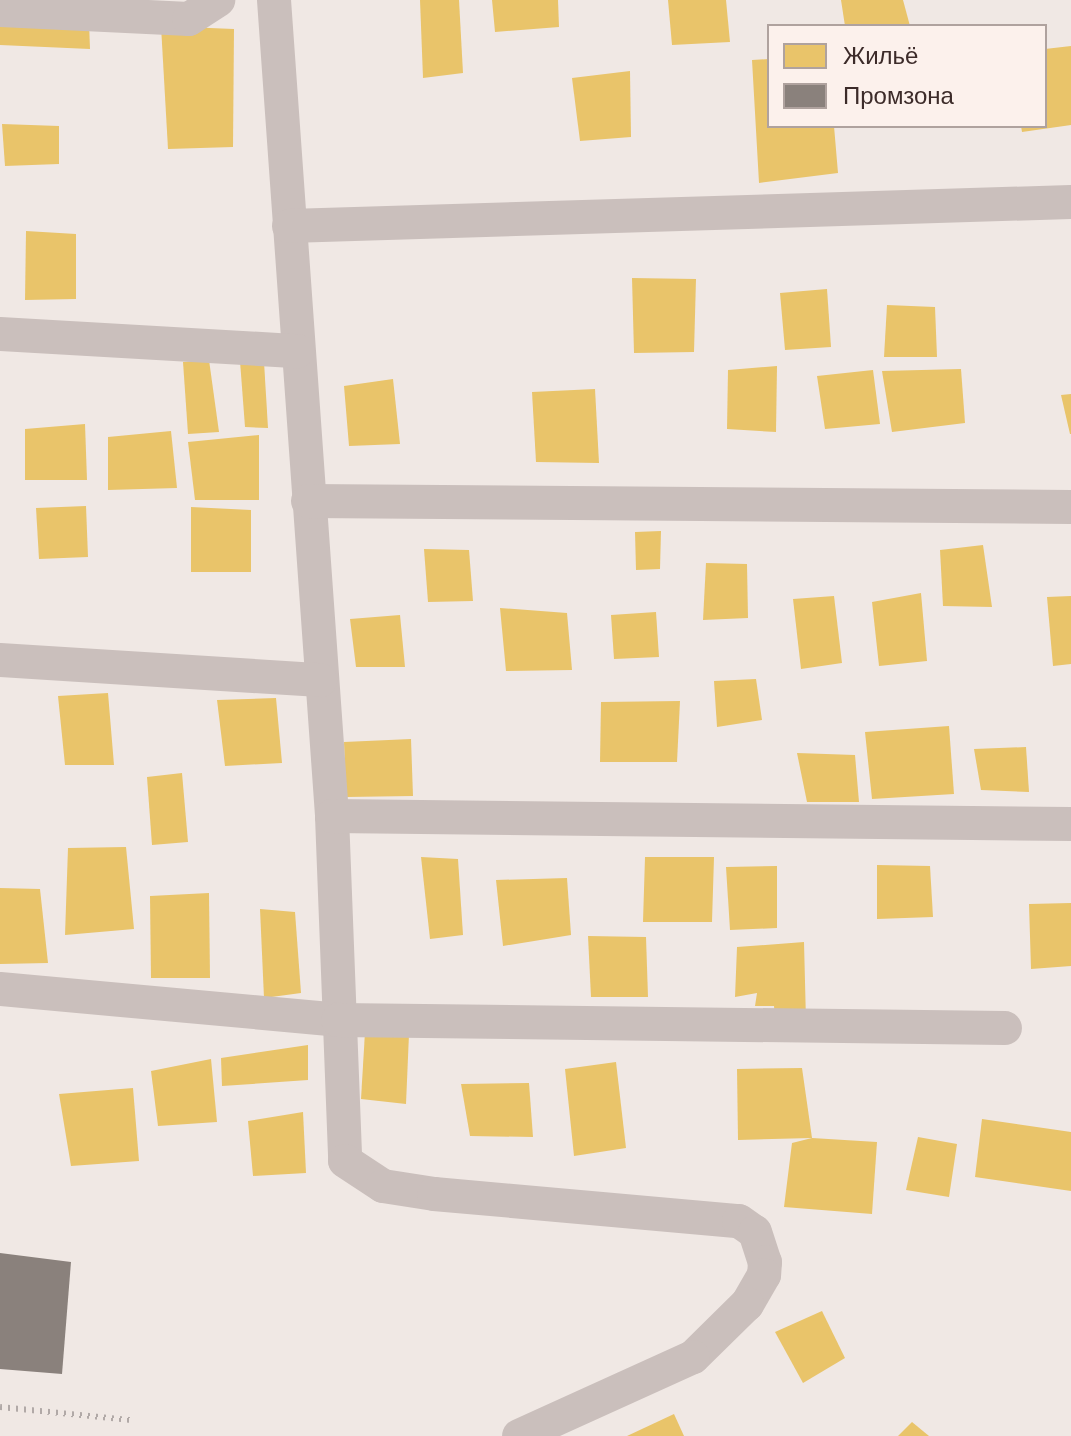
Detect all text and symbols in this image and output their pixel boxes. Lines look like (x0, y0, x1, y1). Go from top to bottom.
legend (767, 24, 1047, 128)
text: Жильё (843, 42, 918, 69)
text: Промзона (843, 82, 954, 109)

